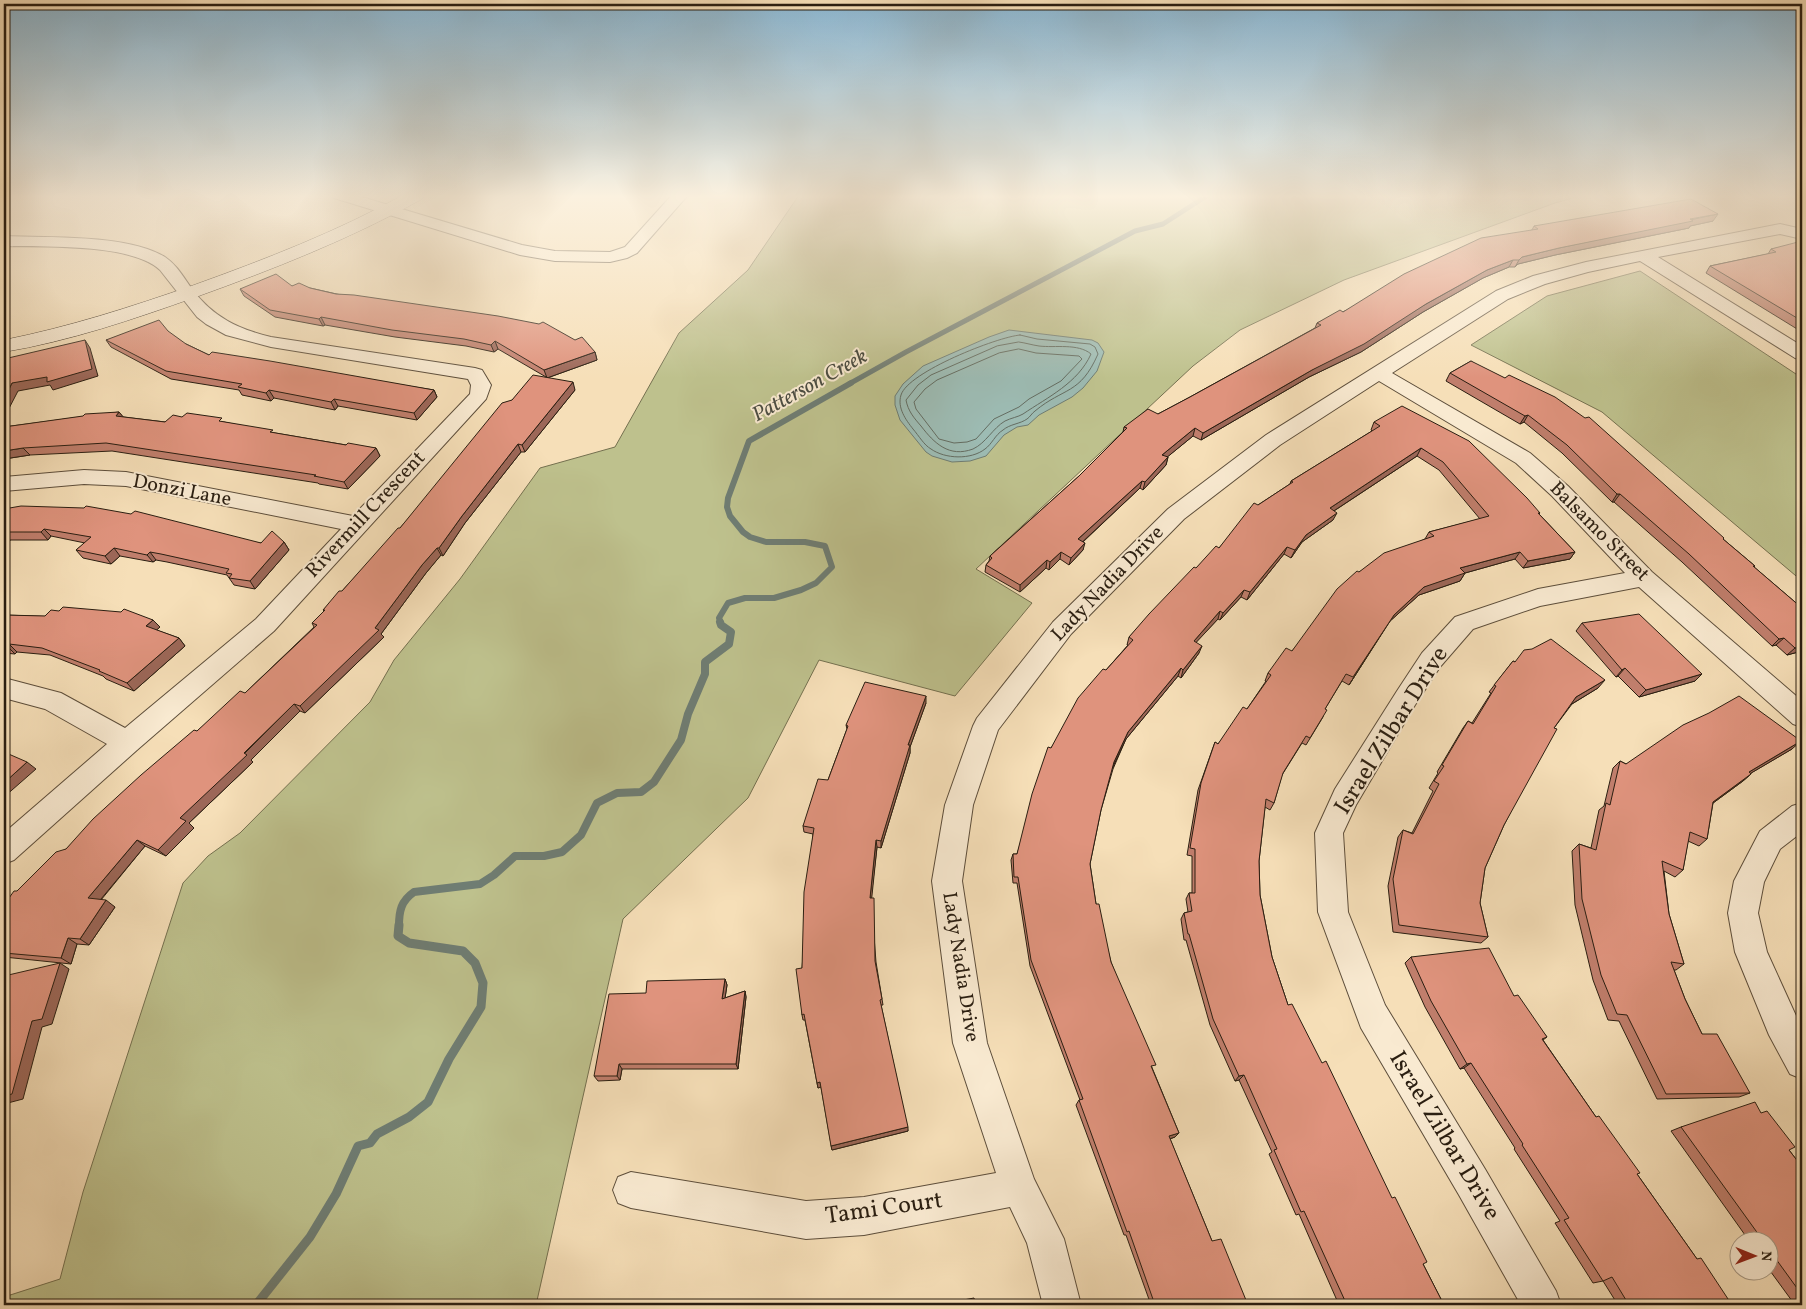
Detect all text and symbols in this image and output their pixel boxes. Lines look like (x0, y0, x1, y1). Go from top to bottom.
water label: Patterson Creek (747, 342, 873, 430)
street label: Rivermill Crescent (300, 445, 432, 585)
street label: Donzi Lane (130, 468, 234, 514)
street label: Balsamo Street (1543, 476, 1655, 588)
street label: Lady Nadia Drive (1045, 520, 1171, 648)
street label: Israel Zilbar Drive (1327, 640, 1457, 822)
street label: Lady Nadia Drive (934, 890, 986, 1044)
street label: Israel Zilbar Drive (1380, 1045, 1508, 1227)
street label: Tami Court (823, 1184, 945, 1234)
north arrow (1728, 1232, 1778, 1282)
text: N (1756, 1251, 1775, 1261)

